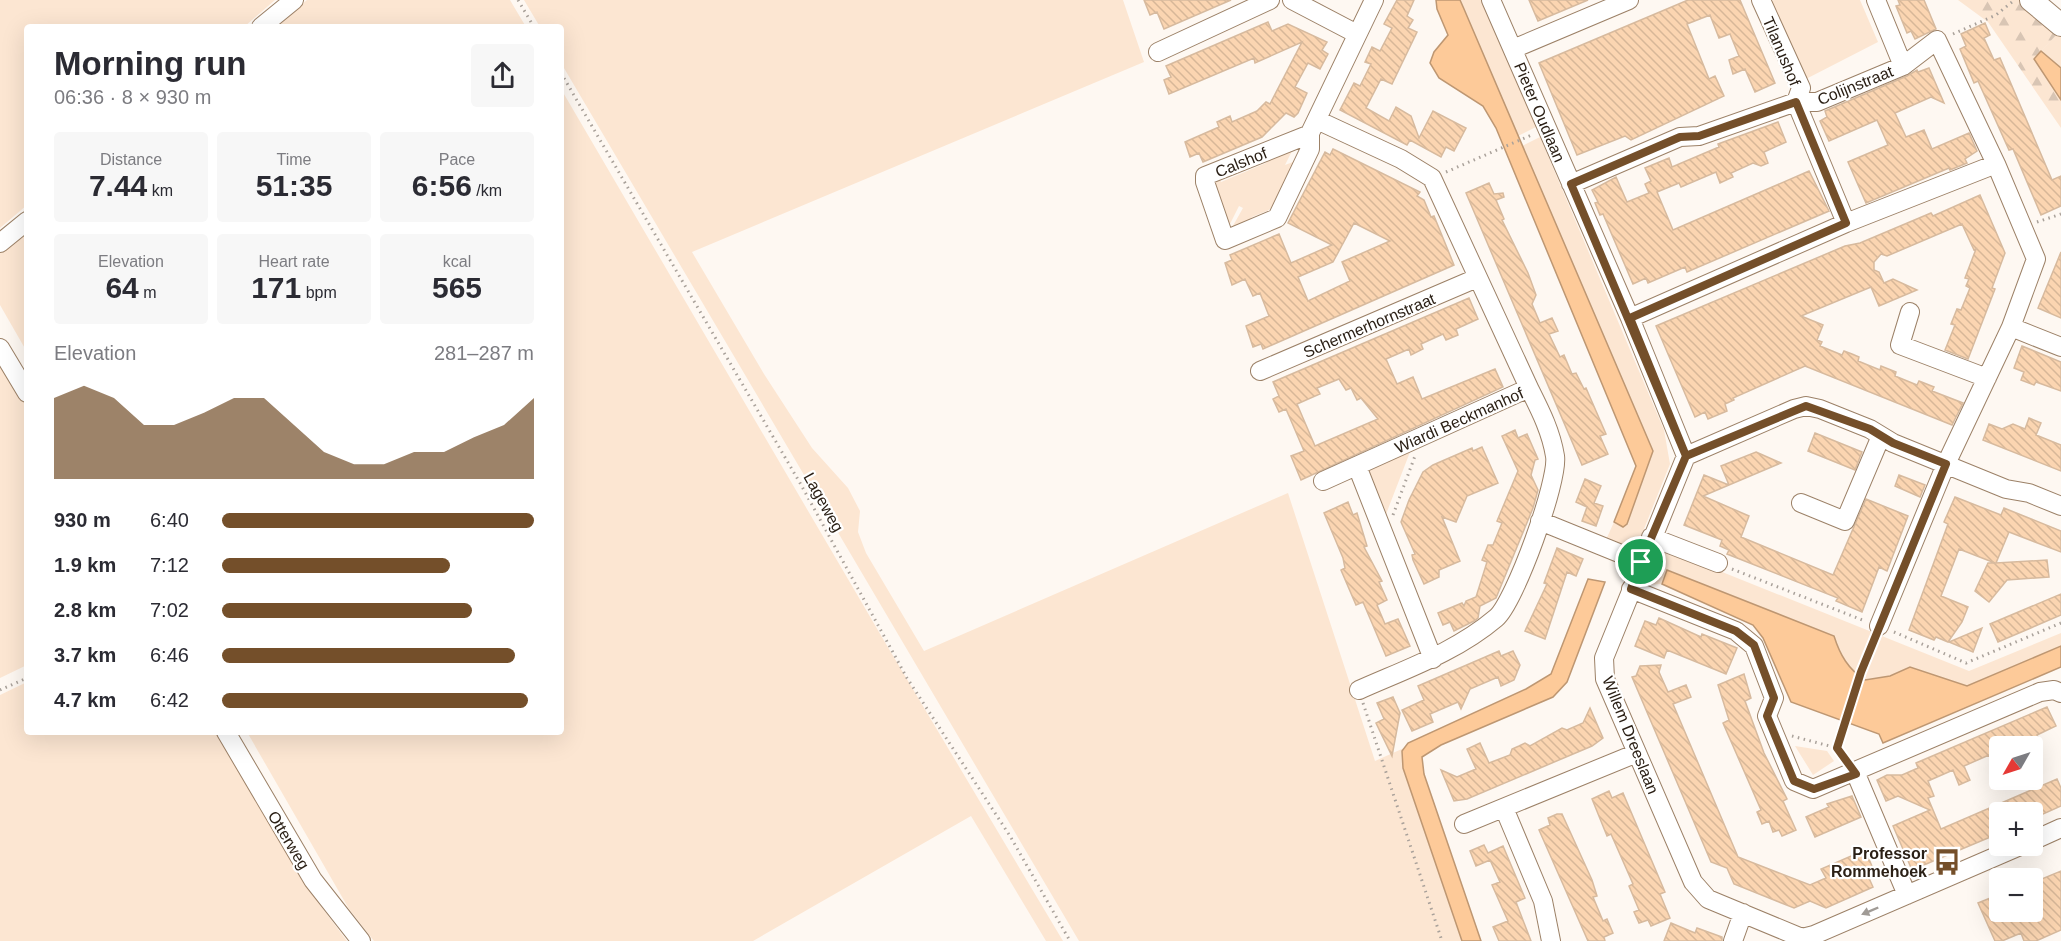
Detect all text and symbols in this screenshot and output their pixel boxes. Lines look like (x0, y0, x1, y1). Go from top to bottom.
street label: Tilanushof (1759, 14, 1804, 89)
button: share (471, 44, 534, 107)
text: Morning run (54, 45, 246, 82)
street label: Pieter Oudlaan (1511, 60, 1568, 165)
street label: Colijnstraat (1815, 62, 1896, 108)
text: 06:36 · 8 × 930 m (54, 86, 211, 108)
street label: Calshof (1213, 144, 1270, 181)
text: Distance (100, 151, 162, 168)
text: Time (277, 151, 311, 168)
text: Pace (439, 151, 475, 168)
text: 7.44 (89, 169, 147, 202)
text: 51:35 (256, 169, 332, 202)
text: 6:56 (412, 169, 472, 202)
text: km (147, 182, 173, 199)
text: /km (472, 182, 502, 199)
text: Elevation (98, 253, 164, 270)
text: Heart rate (258, 253, 330, 270)
text: kcal (443, 253, 471, 270)
text: 64 (105, 271, 139, 304)
text: 171 (251, 271, 301, 304)
text: 565 (432, 271, 482, 304)
text: m (139, 284, 157, 301)
text: bpm (301, 284, 337, 301)
street label: Schermerhornstraat (1301, 290, 1438, 361)
text: Elevation (54, 342, 136, 364)
text: 281–287 m (434, 342, 534, 364)
street label: Wiardi Beckmanhof (1392, 384, 1527, 456)
street label: Lageweg (800, 470, 847, 535)
text: 930 m (54, 509, 111, 531)
text: 6:40 (150, 509, 189, 531)
pin (1615, 536, 1666, 587)
icon: arrive (1624, 545, 1657, 578)
text: 1.9 km (54, 554, 116, 576)
text: 7:12 (150, 554, 189, 576)
text: 2.8 km (54, 599, 116, 621)
text: 7:02 (150, 599, 189, 621)
text: 3.7 km (54, 644, 116, 666)
text: 6:46 (150, 644, 189, 666)
street label: Willem Dreeslaan (1599, 674, 1662, 796)
text: 4.7 km (54, 689, 116, 711)
text: 6:42 (150, 689, 189, 711)
north arrow (1989, 736, 2043, 790)
map controls (1989, 736, 2043, 922)
button: + (1989, 802, 2043, 856)
street label: Otterweg (265, 808, 313, 872)
place label: Professor Rommehoek (1831, 845, 1927, 880)
bus stop icon: Professor Rommehoek (1932, 847, 1962, 877)
button: − (1989, 868, 2043, 922)
one-way arrow (1861, 906, 1879, 916)

